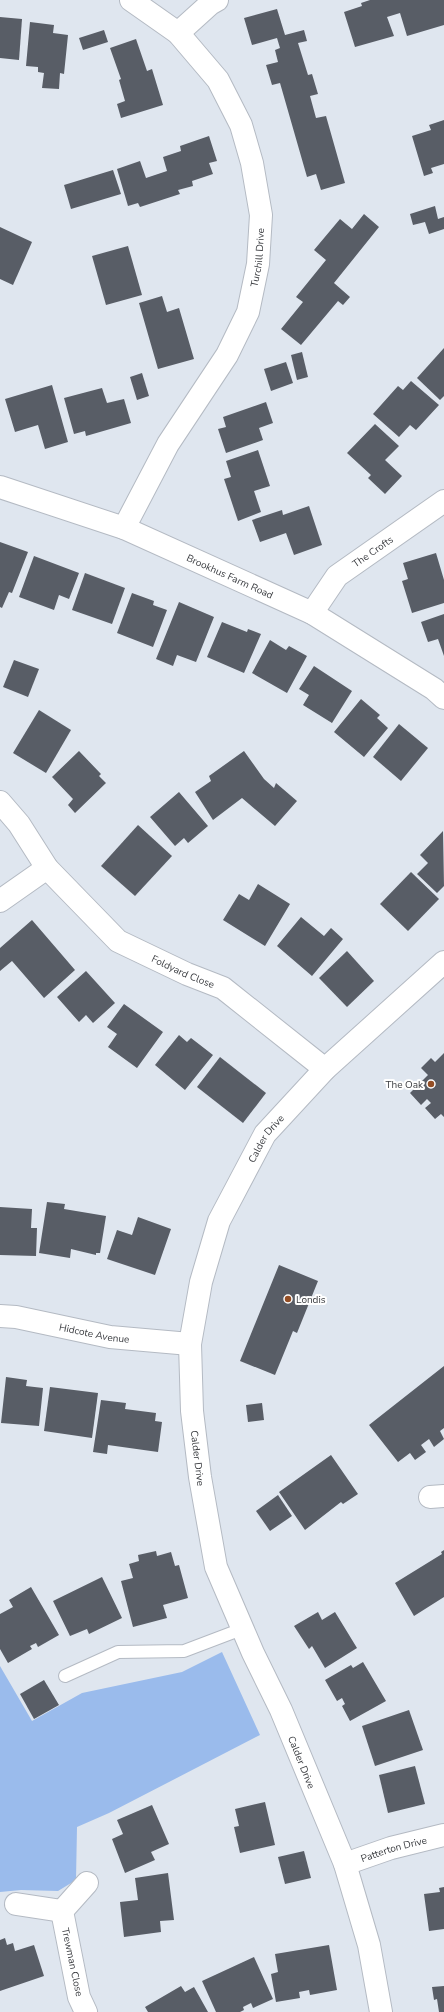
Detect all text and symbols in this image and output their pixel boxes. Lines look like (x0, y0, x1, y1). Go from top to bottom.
street label: Turchill Drive (247, 228, 268, 288)
street label: The Crofts (350, 533, 396, 571)
street label: Brookhus Farm Road (184, 551, 275, 603)
street label: Foldyard Close (149, 952, 216, 992)
place label: The Oak (385, 1078, 424, 1092)
marker: The Oak (426, 1079, 436, 1089)
street label: Calder Drive (245, 1112, 288, 1165)
place label: Londis (296, 1293, 326, 1307)
marker: Londis (283, 1294, 293, 1304)
street label: Hidcote Avenue (58, 1320, 130, 1347)
street label: Calder Drive (187, 1430, 207, 1487)
street label: Calder Drive (284, 1734, 318, 1791)
street label: Patterton Drive (359, 1833, 428, 1866)
street label: Trewman Close (58, 1927, 86, 1998)

